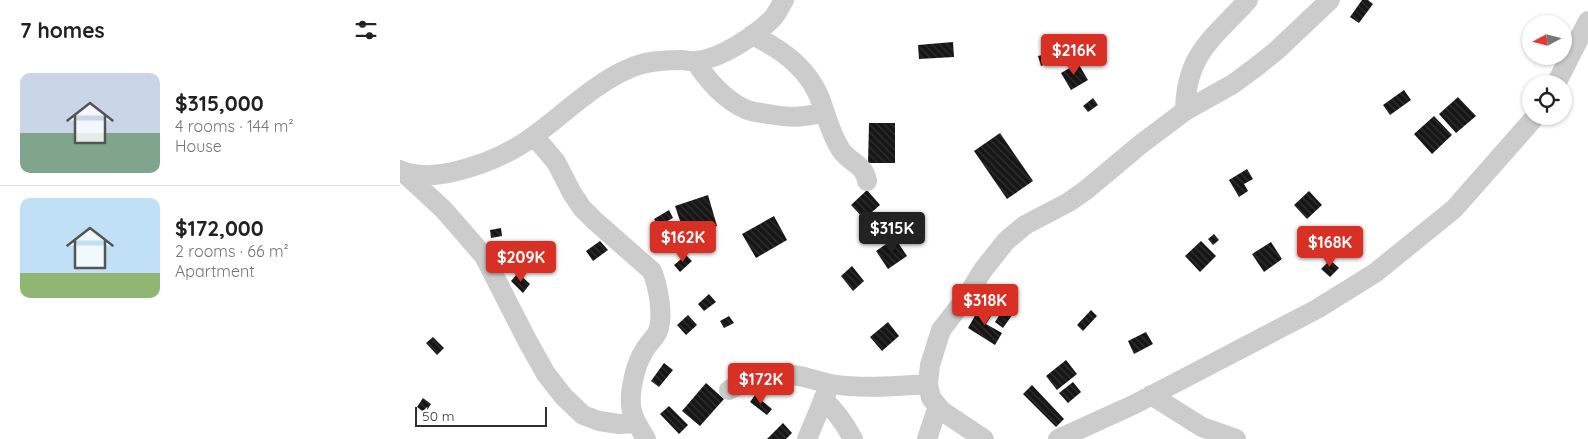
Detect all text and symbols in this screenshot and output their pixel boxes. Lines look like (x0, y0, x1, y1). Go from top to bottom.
north arrow (1522, 15, 1572, 65)
map controls (1522, 15, 1572, 125)
icon: filters (352, 16, 380, 44)
text: 7 homes (20, 17, 105, 43)
pin: $216K (1039, 34, 1109, 76)
text: $216K (1052, 40, 1096, 60)
button: locate (1522, 75, 1572, 125)
text: $315,000 (175, 90, 264, 116)
icon: home (60, 93, 120, 153)
text: 4 rooms · 144 m² (175, 116, 293, 136)
text: House (175, 136, 222, 156)
pin: $315K (857, 212, 927, 254)
text: $172,000 (175, 215, 264, 241)
icon: home (60, 218, 120, 278)
text: $315K (870, 218, 914, 238)
pin: $162K (648, 220, 718, 263)
pin: $168K (1295, 226, 1365, 268)
text: $162K (661, 227, 705, 247)
text: $168K (1308, 232, 1352, 252)
pin: $209K (486, 240, 556, 283)
text: 2 rooms · 66 m² (175, 241, 289, 261)
text: $209K (497, 247, 545, 267)
text: Apartment (175, 261, 255, 281)
pin: $318K (950, 284, 1020, 326)
text: $318K (963, 290, 1007, 310)
pin: $172K (726, 362, 796, 405)
text: $172K (739, 369, 783, 389)
scale bar (415, 404, 548, 427)
text: 50 m (422, 407, 455, 425)

